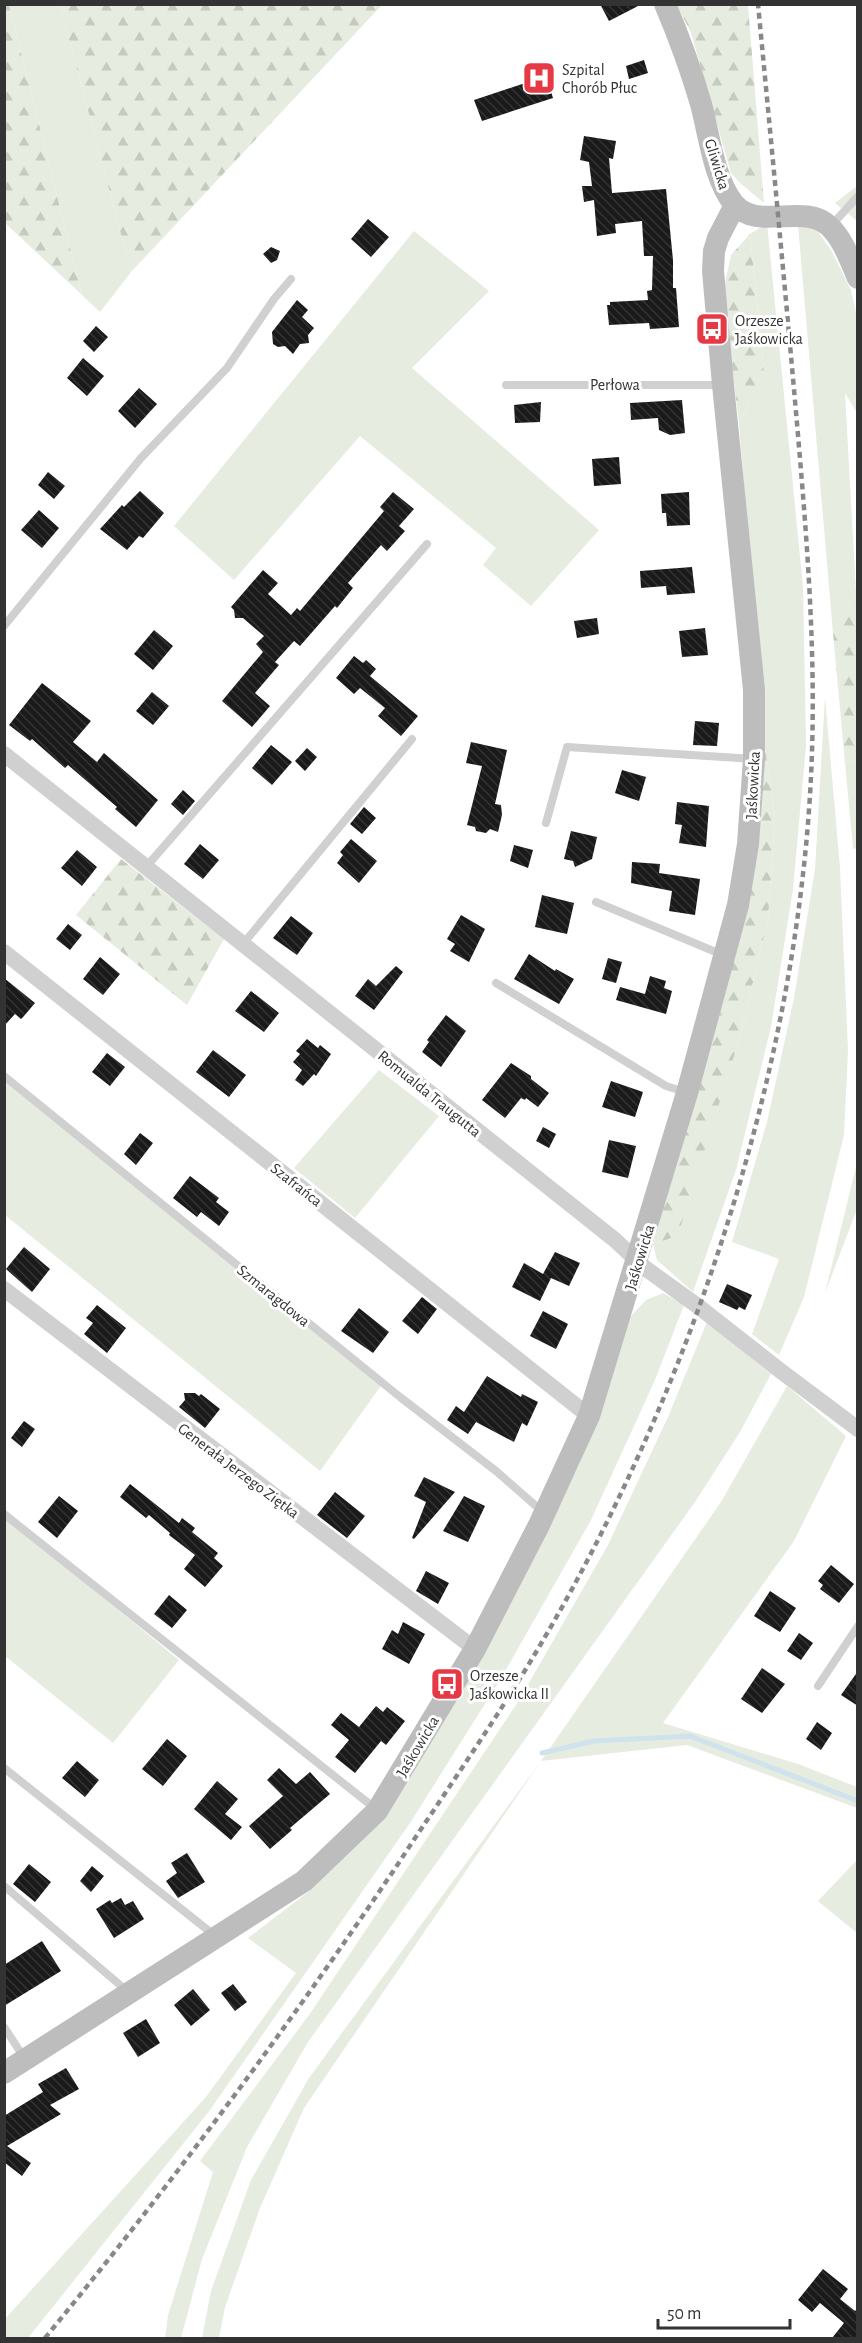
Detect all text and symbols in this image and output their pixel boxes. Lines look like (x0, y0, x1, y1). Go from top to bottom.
hospital icon: Szpital Chorób Płuc (521, 60, 557, 96)
place label: Szpital Chorób Płuc (562, 62, 637, 96)
street label: Gliwicka (702, 137, 732, 192)
bus stop icon: Orzesze Jaśkowicka (694, 311, 730, 347)
place label: Orzesze Jaśkowicka (735, 313, 803, 347)
street label: Perłowa (590, 377, 640, 393)
street label: Jaśkowicka (743, 751, 763, 819)
street label: Romualda Traugutta (375, 1047, 484, 1140)
street label: Szafrańca (268, 1160, 325, 1210)
street label: Jaśkowicka (622, 1223, 658, 1292)
street label: Szmaragdowa (234, 1262, 313, 1330)
street label: Generała Jerzego Ziętka (175, 1420, 302, 1521)
bus stop icon: Orzesze Jaśkowicka II (429, 1666, 465, 1702)
place label: Orzesze Jaśkowicka II (470, 1668, 549, 1702)
street label: Jaśkowicka (394, 1713, 442, 1780)
scale bar (658, 2292, 790, 2330)
text: 50 m (667, 2305, 701, 2323)

